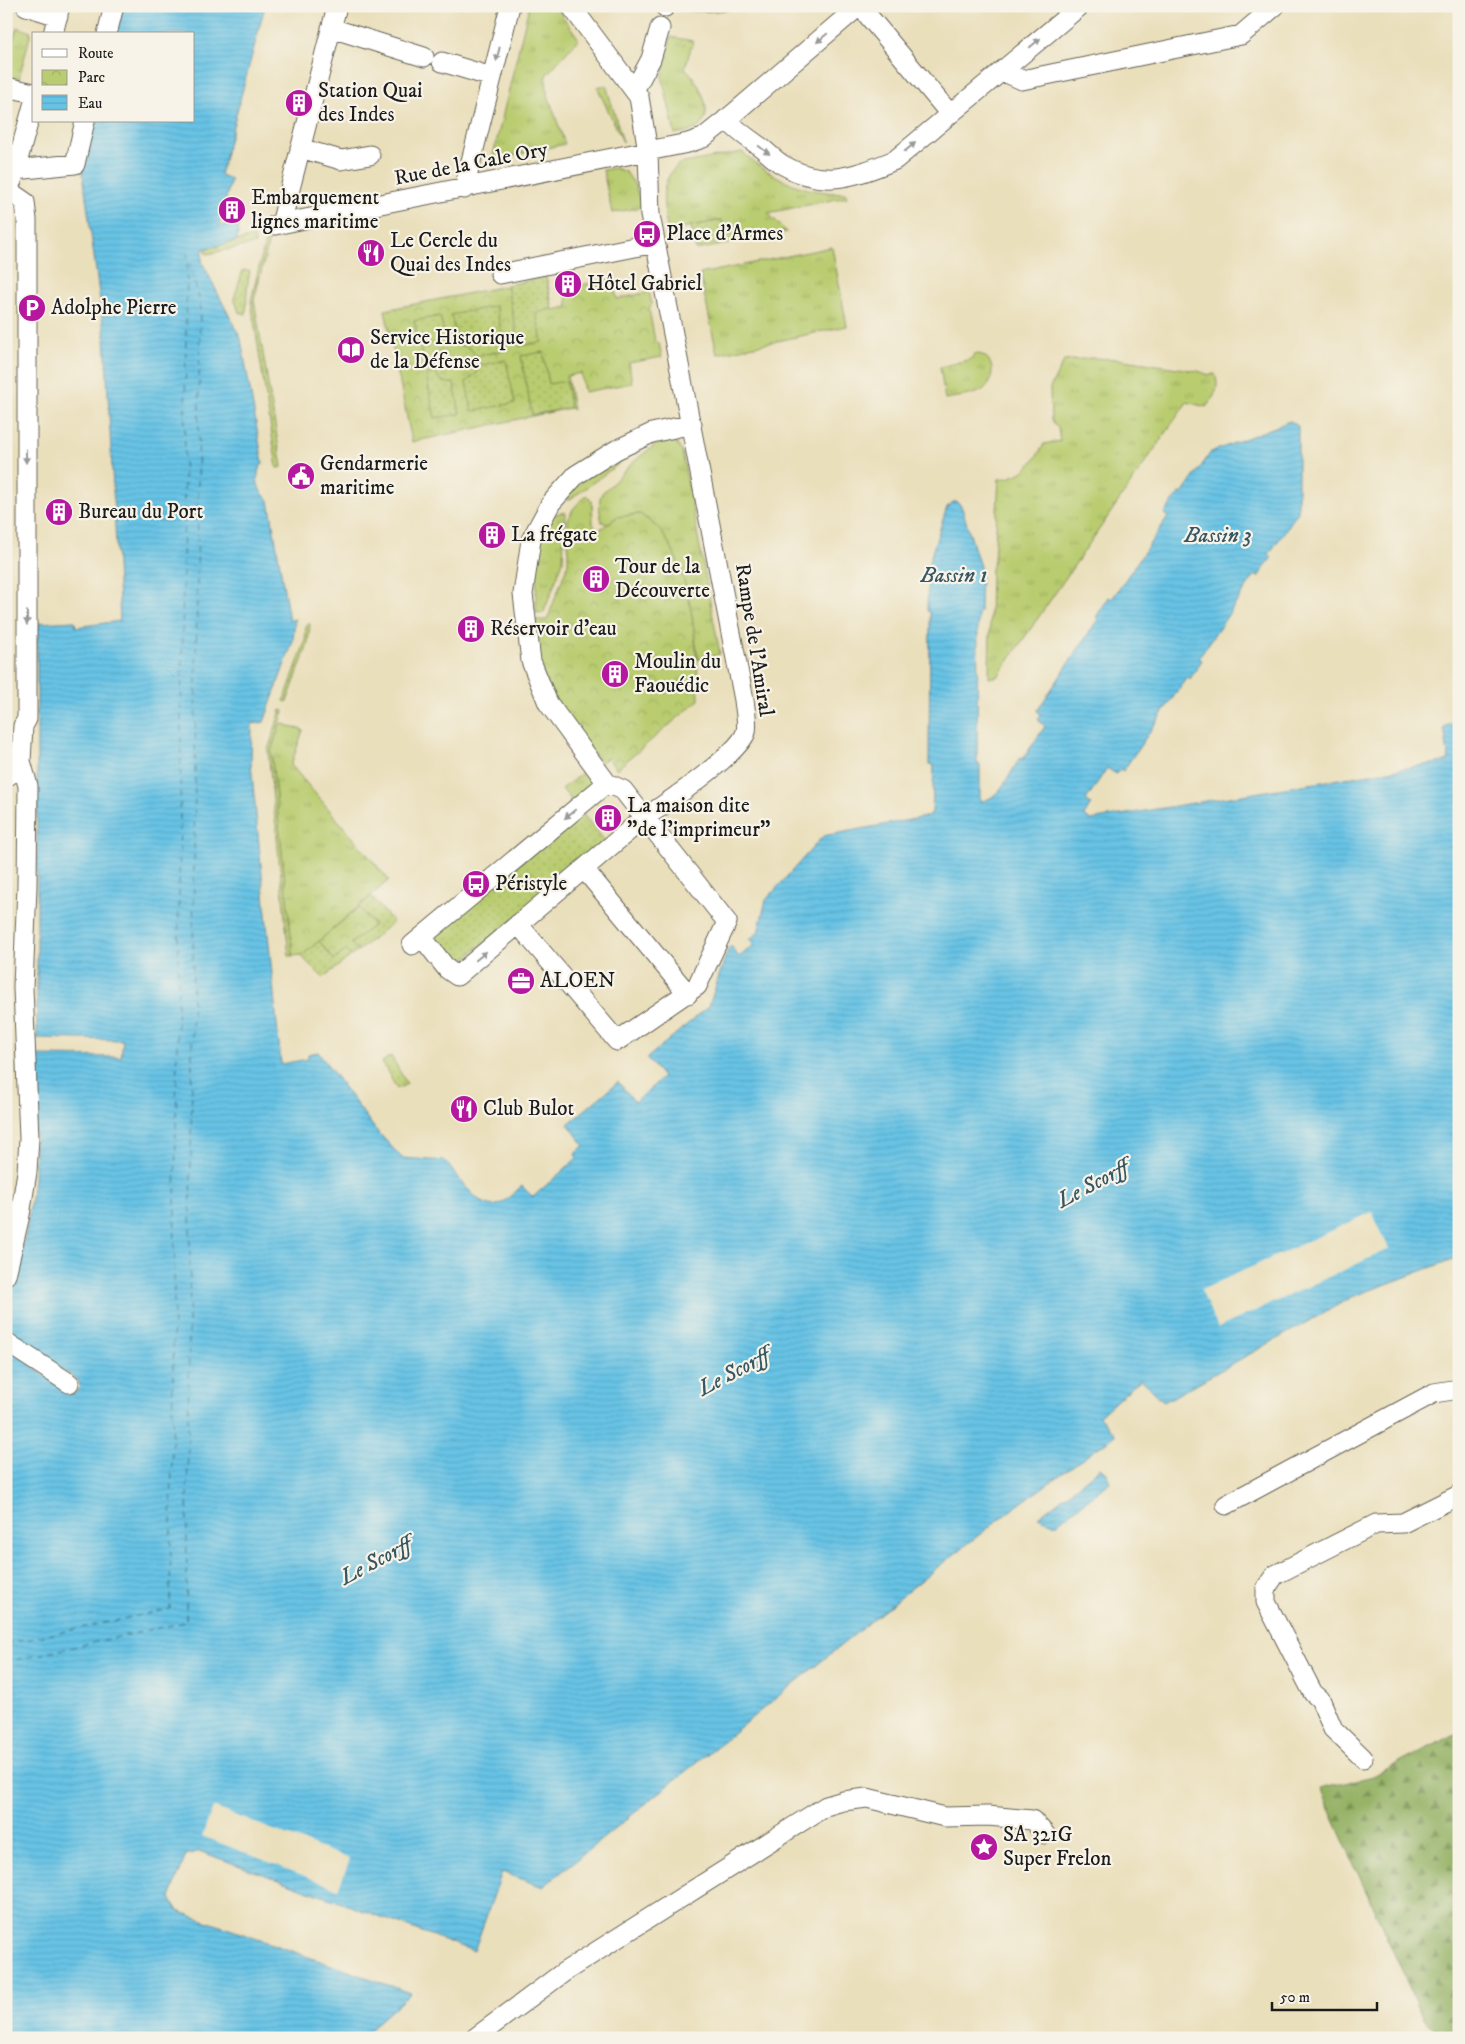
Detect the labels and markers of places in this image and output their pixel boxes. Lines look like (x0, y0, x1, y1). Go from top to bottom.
place label: Station Quai des Indes (318, 78, 423, 128)
building icon: Station Quai des Indes (284, 88, 314, 118)
place label: Embarquement lignes maritime (251, 185, 380, 235)
building icon: Embarquement lignes maritime (217, 195, 247, 225)
bus stop icon: Place d'Armes (632, 219, 662, 249)
place label: Place d'Armes (666, 221, 783, 247)
place label: Le Cercle du Quai des Indes (390, 228, 511, 278)
restaurant icon: Le Cercle du Quai des Indes (356, 238, 386, 268)
building icon: Hôtel Gabriel (553, 269, 583, 299)
place label: Hôtel Gabriel (587, 271, 703, 297)
parking icon: Adolphe Pierre (17, 293, 47, 323)
place label: Adolphe Pierre (51, 295, 177, 321)
place label: Service Historique de la Défense (370, 325, 524, 375)
library icon: Service Historique de la Défense (336, 335, 366, 365)
place label: Gendarmerie maritime (320, 451, 428, 501)
public building icon: Gendarmerie maritime (286, 461, 316, 491)
building icon: Bureau du Port (44, 497, 74, 527)
place label: Bureau du Port (78, 499, 203, 525)
building icon: La frégate (477, 520, 507, 550)
place label: La frégate (511, 522, 598, 548)
place label: Tour de la Découverte (615, 554, 710, 604)
building icon: Tour de la Découverte (581, 564, 611, 594)
building icon: Réservoir d'eau (456, 614, 486, 644)
place label: Réservoir d'eau (490, 616, 617, 642)
place label: Moulin du Faouédic (634, 649, 721, 699)
building icon: Moulin du Faouédic (600, 659, 630, 689)
place label: La maison dite "de l'imprimeur" (627, 793, 770, 843)
building icon: La maison dite "de l'imprimeur" (593, 803, 623, 833)
bus stop icon: Péristyle (461, 869, 491, 899)
place label: Péristyle (495, 871, 567, 897)
office icon: ALOEN (506, 966, 536, 996)
place label: ALOEN (540, 968, 615, 994)
restaurant icon: Club Bulot (449, 1094, 479, 1124)
place label: Club Bulot (483, 1096, 575, 1122)
place label: SA 321G Super Frelon (1003, 1822, 1112, 1872)
place icon: SA 321G Super Frelon (969, 1832, 999, 1862)

